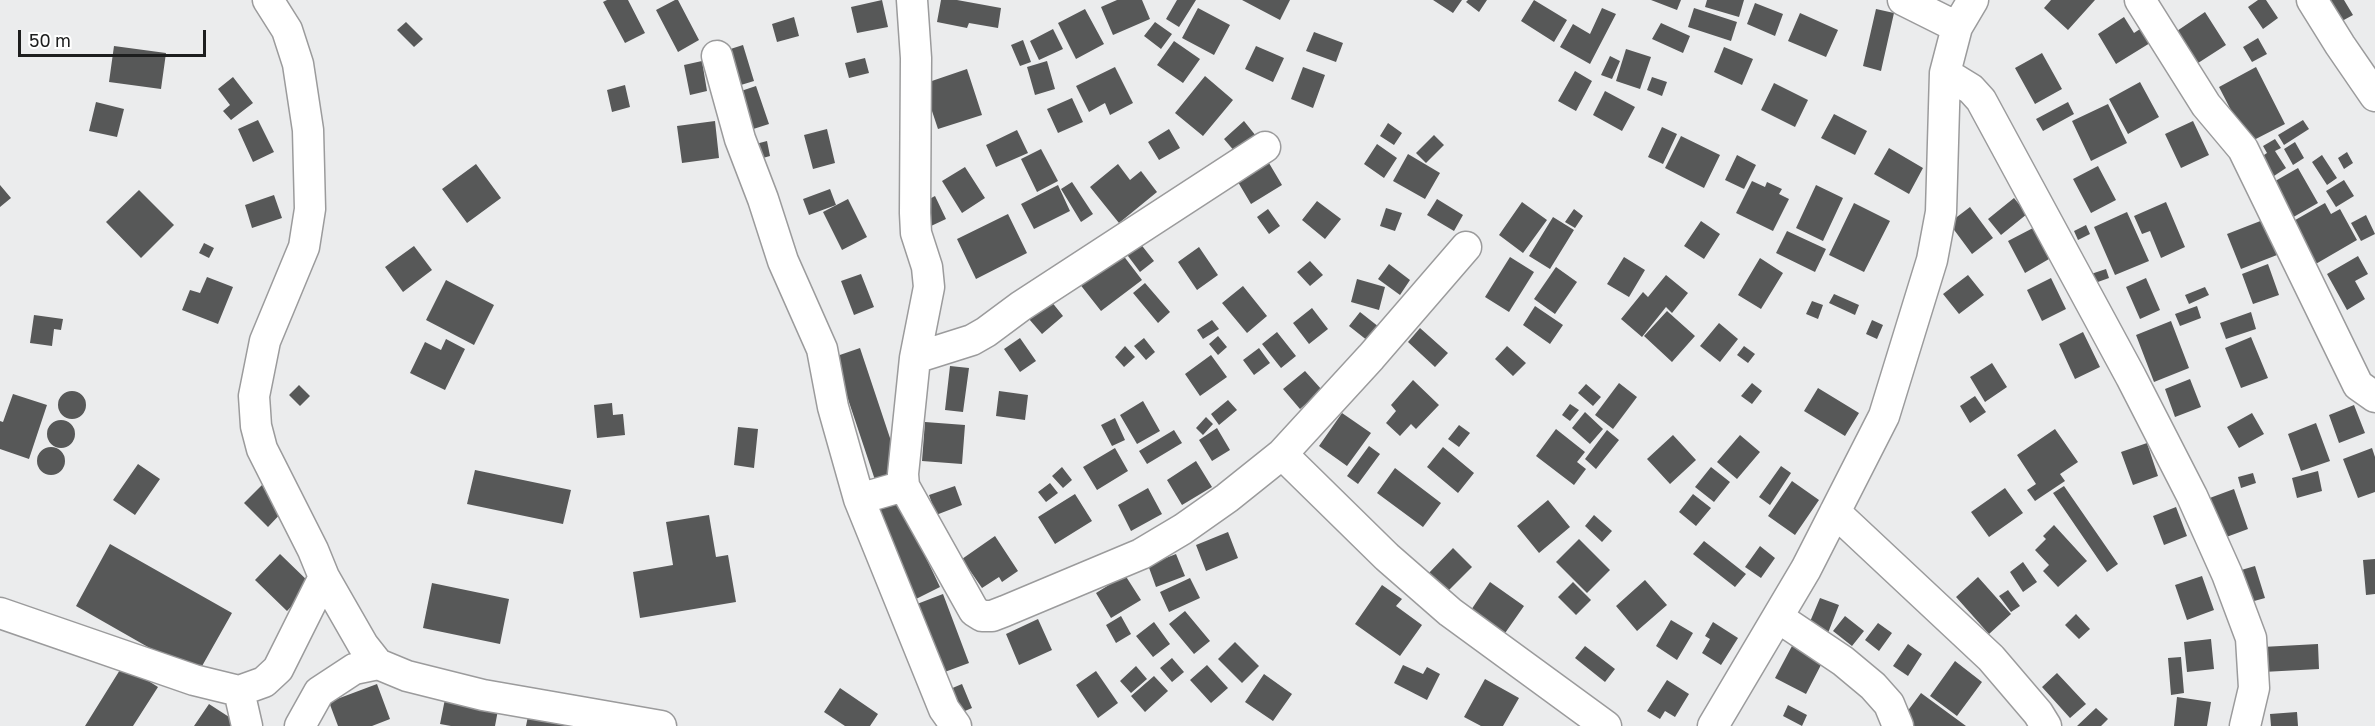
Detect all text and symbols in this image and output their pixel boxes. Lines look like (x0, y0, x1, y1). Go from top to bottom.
scale bar (21, 18, 208, 56)
text: 50 m (29, 29, 71, 51)

